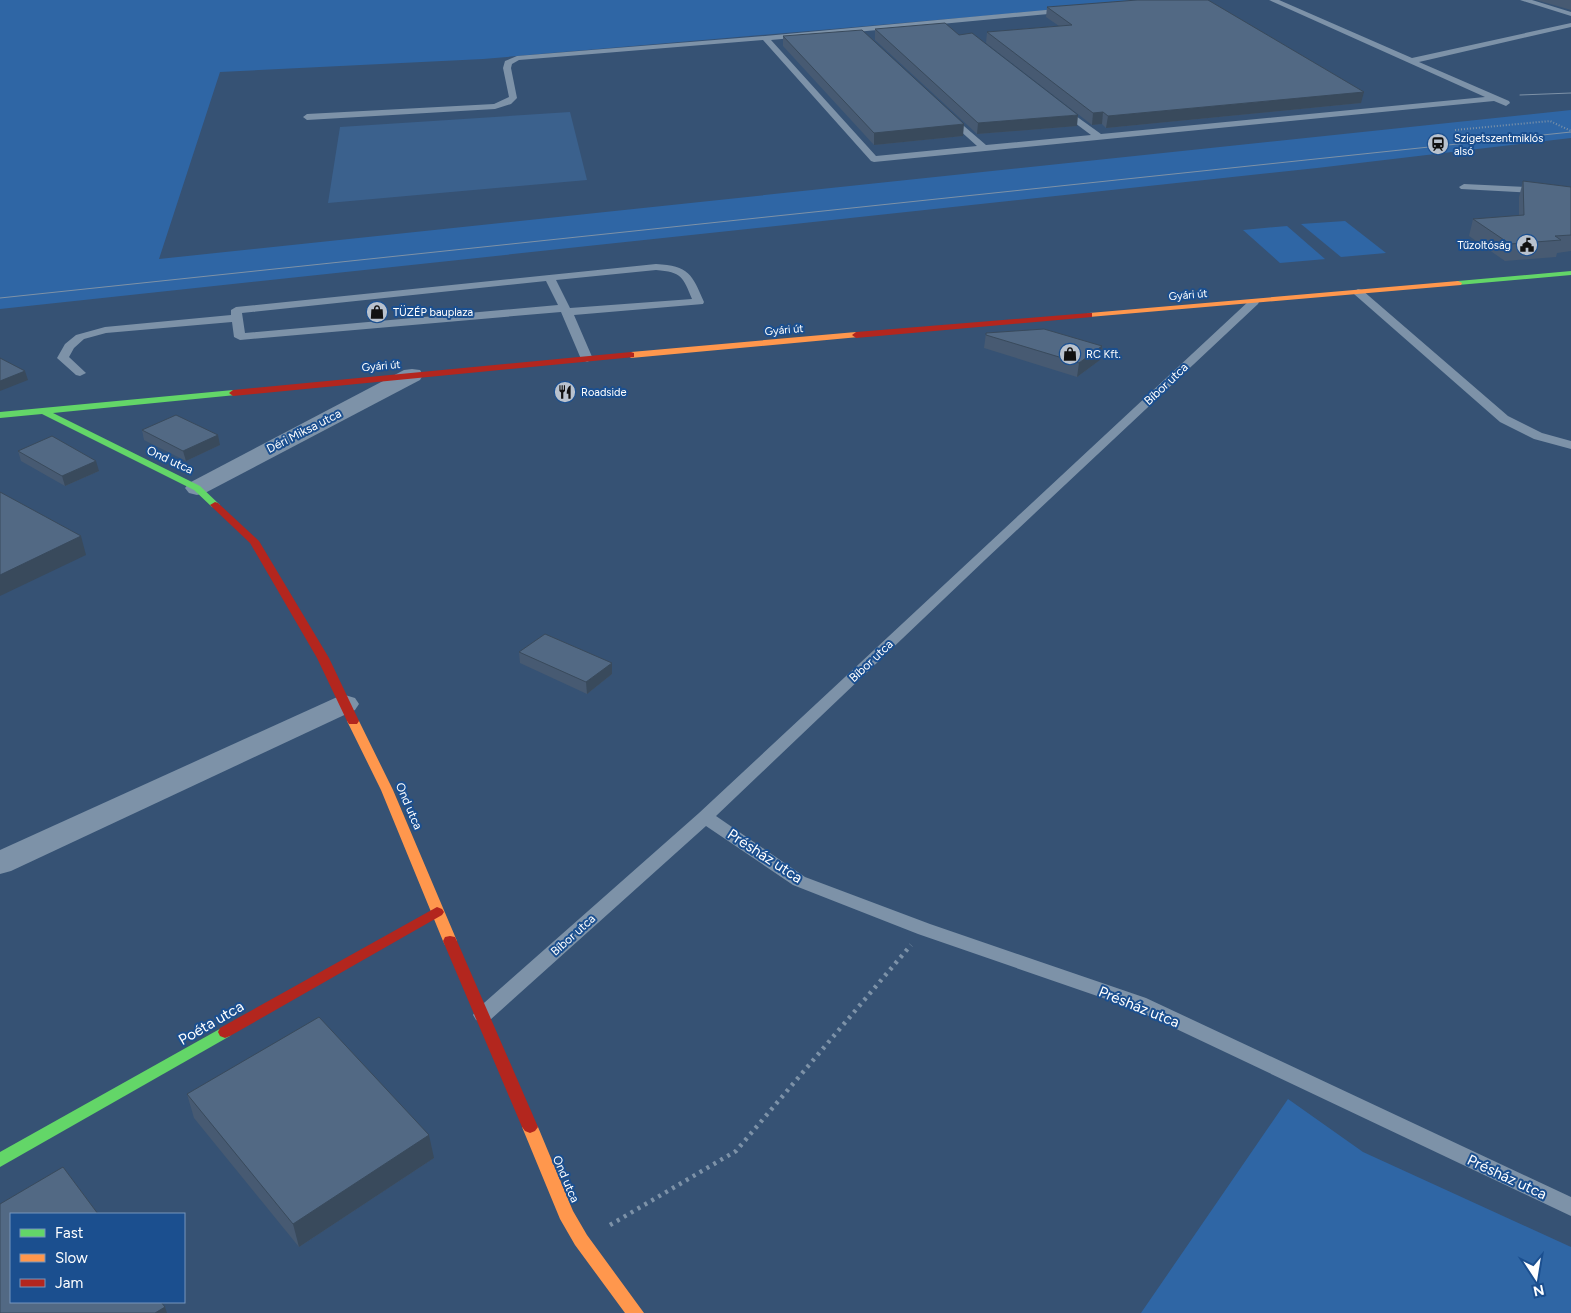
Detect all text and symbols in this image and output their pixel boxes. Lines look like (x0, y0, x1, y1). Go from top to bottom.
station icon: Szigetszentmiklós alsó (1426, 132, 1450, 156)
place label: Szigetszentmiklós alsó (1454, 132, 1543, 158)
public building icon: Tűzoltóság (1515, 233, 1539, 257)
place label: Tűzoltóság (1457, 239, 1511, 252)
street label: Gyári út (1168, 287, 1208, 303)
shop icon: TÜZÉP bauplaza (365, 300, 389, 324)
place label: TÜZÉP bauplaza (393, 305, 473, 319)
street label: Gyári út (764, 322, 804, 338)
shop icon: RC Kft. (1058, 342, 1082, 366)
place label: RC Kft. (1086, 348, 1121, 361)
street label: Gyári út (361, 358, 401, 374)
street label: Bíbor utca (1141, 360, 1191, 408)
restaurant icon: Roadside (553, 380, 577, 404)
place label: Roadside (581, 386, 626, 399)
street label: Déri Miksa utca (264, 406, 344, 456)
street label: Ond utca (144, 443, 196, 477)
street label: Bíbor utca (846, 637, 896, 685)
street label: Ond utca (393, 780, 425, 832)
street label: Présház utca (724, 825, 806, 887)
street label: Bíbor utca (548, 911, 598, 959)
street label: Présház utca (1096, 983, 1182, 1031)
street label: Poéta utca (175, 997, 247, 1049)
street label: Présház utca (1464, 1151, 1550, 1203)
street label: Ond utca (550, 1153, 582, 1205)
legend (10, 1213, 185, 1303)
text: Fast (55, 1224, 84, 1242)
text: Slow (55, 1249, 88, 1267)
north arrow (1511, 1253, 1561, 1303)
text: Jam (55, 1274, 83, 1292)
text: N (1532, 1281, 1546, 1300)

